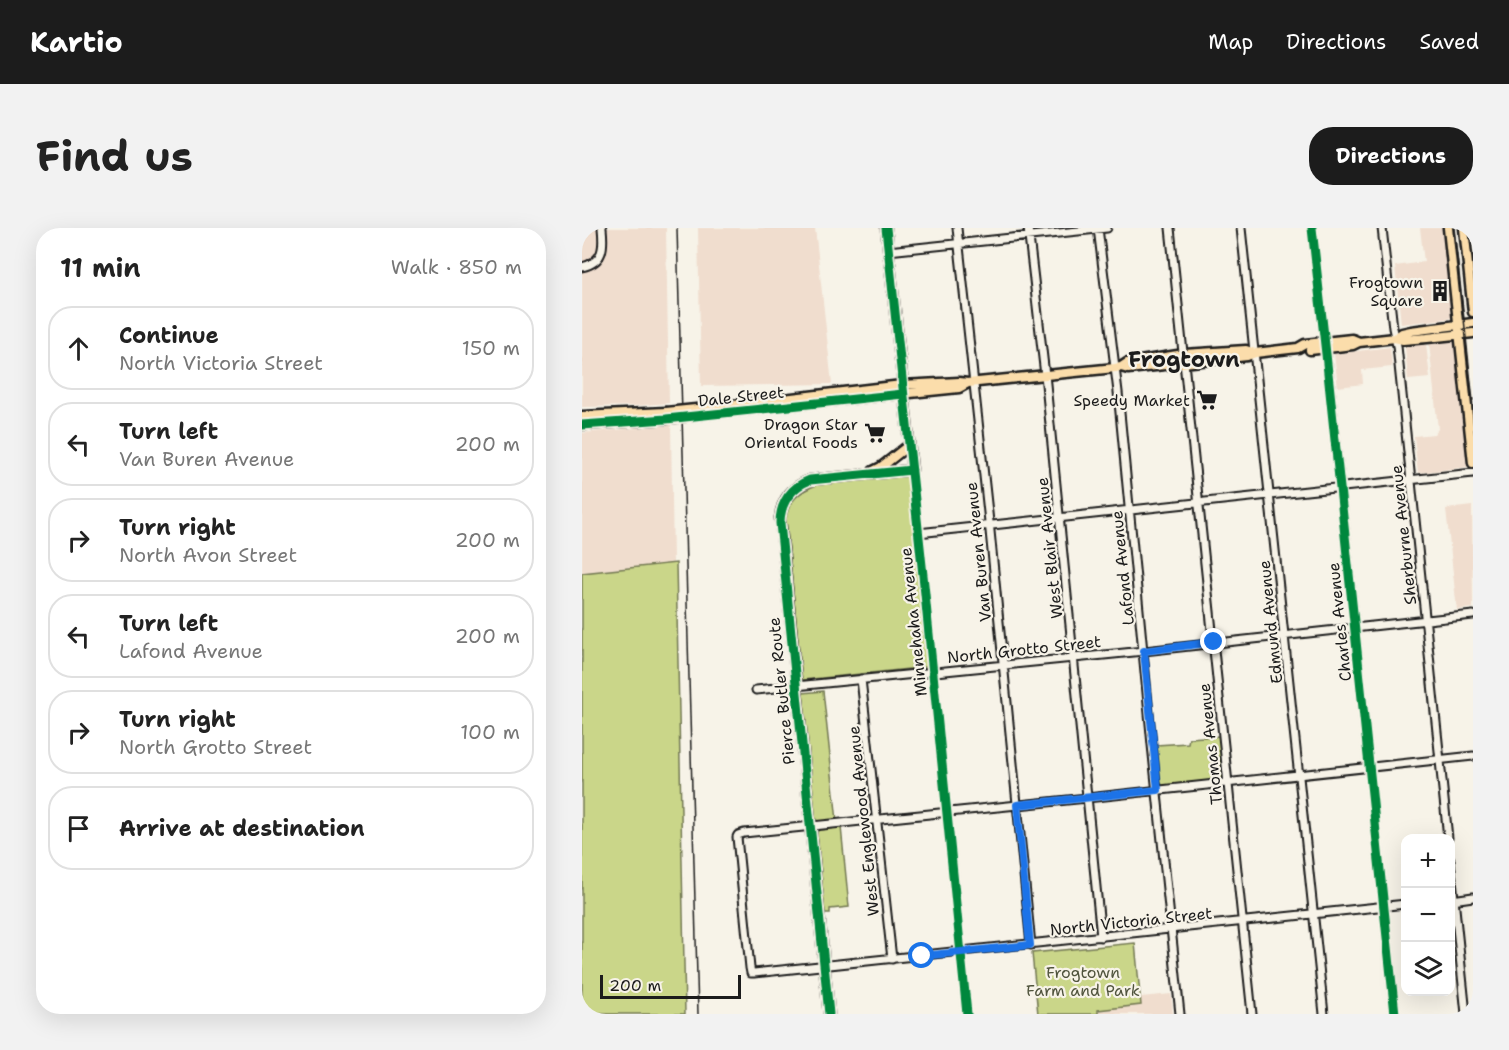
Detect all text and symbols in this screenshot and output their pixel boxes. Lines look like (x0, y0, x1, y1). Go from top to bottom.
text: Kartio (30, 23, 123, 61)
text: Map (1208, 28, 1253, 56)
text: Directions (1286, 28, 1386, 56)
text: Saved (1419, 28, 1479, 56)
button: Directions (1309, 127, 1473, 185)
text: Find us (36, 128, 193, 184)
text: 11 min (60, 250, 141, 285)
text: Walk · 850 m (391, 254, 522, 280)
place label: Frogtown Square (1349, 272, 1423, 311)
building icon: Frogtown Square (1428, 279, 1452, 303)
text: Continue (119, 321, 219, 350)
icon: ahead (62, 332, 95, 365)
text: 150 m (462, 335, 520, 361)
district label: Frogtown (1128, 345, 1240, 374)
text: North Victoria Street (119, 350, 323, 376)
street label: Dale Street (697, 382, 785, 411)
supermarket icon: Speedy Market (1195, 388, 1219, 412)
place label: Speedy Market (1073, 390, 1190, 411)
place label: Dragon Star Oriental Foods (744, 414, 858, 453)
text: Turn left (119, 417, 218, 446)
supermarket icon: Dragon Star Oriental Foods (863, 421, 887, 445)
icon: left (62, 428, 95, 461)
text: 200 m (455, 431, 520, 457)
text: Van Buren Avenue (119, 446, 294, 472)
street label: Sherburne Avenue (1386, 464, 1421, 606)
street label: West Blair Avenue (1032, 476, 1067, 620)
street label: Van Buren Avenue (961, 481, 996, 623)
street label: Lafond Avenue (1106, 510, 1139, 626)
text: Turn right (119, 513, 236, 542)
icon: right (62, 524, 95, 557)
text: 200 m (455, 527, 520, 553)
text: North Avon Street (119, 542, 297, 568)
street label: Minnehaha Avenue (895, 547, 932, 697)
street label: Edmund Avenue (1254, 559, 1287, 685)
street label: Charles Avenue (1323, 561, 1356, 682)
text: Turn left (119, 609, 218, 638)
street label: Pierce Butler Route (763, 616, 800, 766)
icon: left (62, 620, 95, 653)
text: 200 m (455, 623, 520, 649)
route end (1200, 628, 1226, 654)
street label: North Grotto Street (946, 631, 1102, 668)
text: Lafond Avenue (119, 638, 263, 664)
street label: Thomas Avenue (1194, 682, 1227, 806)
text: Turn right (119, 705, 236, 734)
icon: right (62, 716, 95, 749)
text: 100 m (460, 719, 520, 745)
street label: West Englewood Avenue (843, 725, 884, 917)
text: North Grotto Street (119, 734, 312, 760)
icon: arrive (62, 812, 95, 845)
text: Arrive at destination (119, 814, 365, 843)
map controls (1401, 834, 1455, 996)
button: + (1401, 834, 1455, 888)
button: − (1401, 888, 1455, 942)
street label: North Victoria Street (1049, 903, 1213, 940)
route start (908, 942, 934, 968)
button: layers (1401, 942, 1455, 996)
park label: Frogtown Farm and Park (1026, 962, 1140, 1001)
scale bar (600, 972, 741, 1000)
text: 200 m (609, 975, 661, 996)

